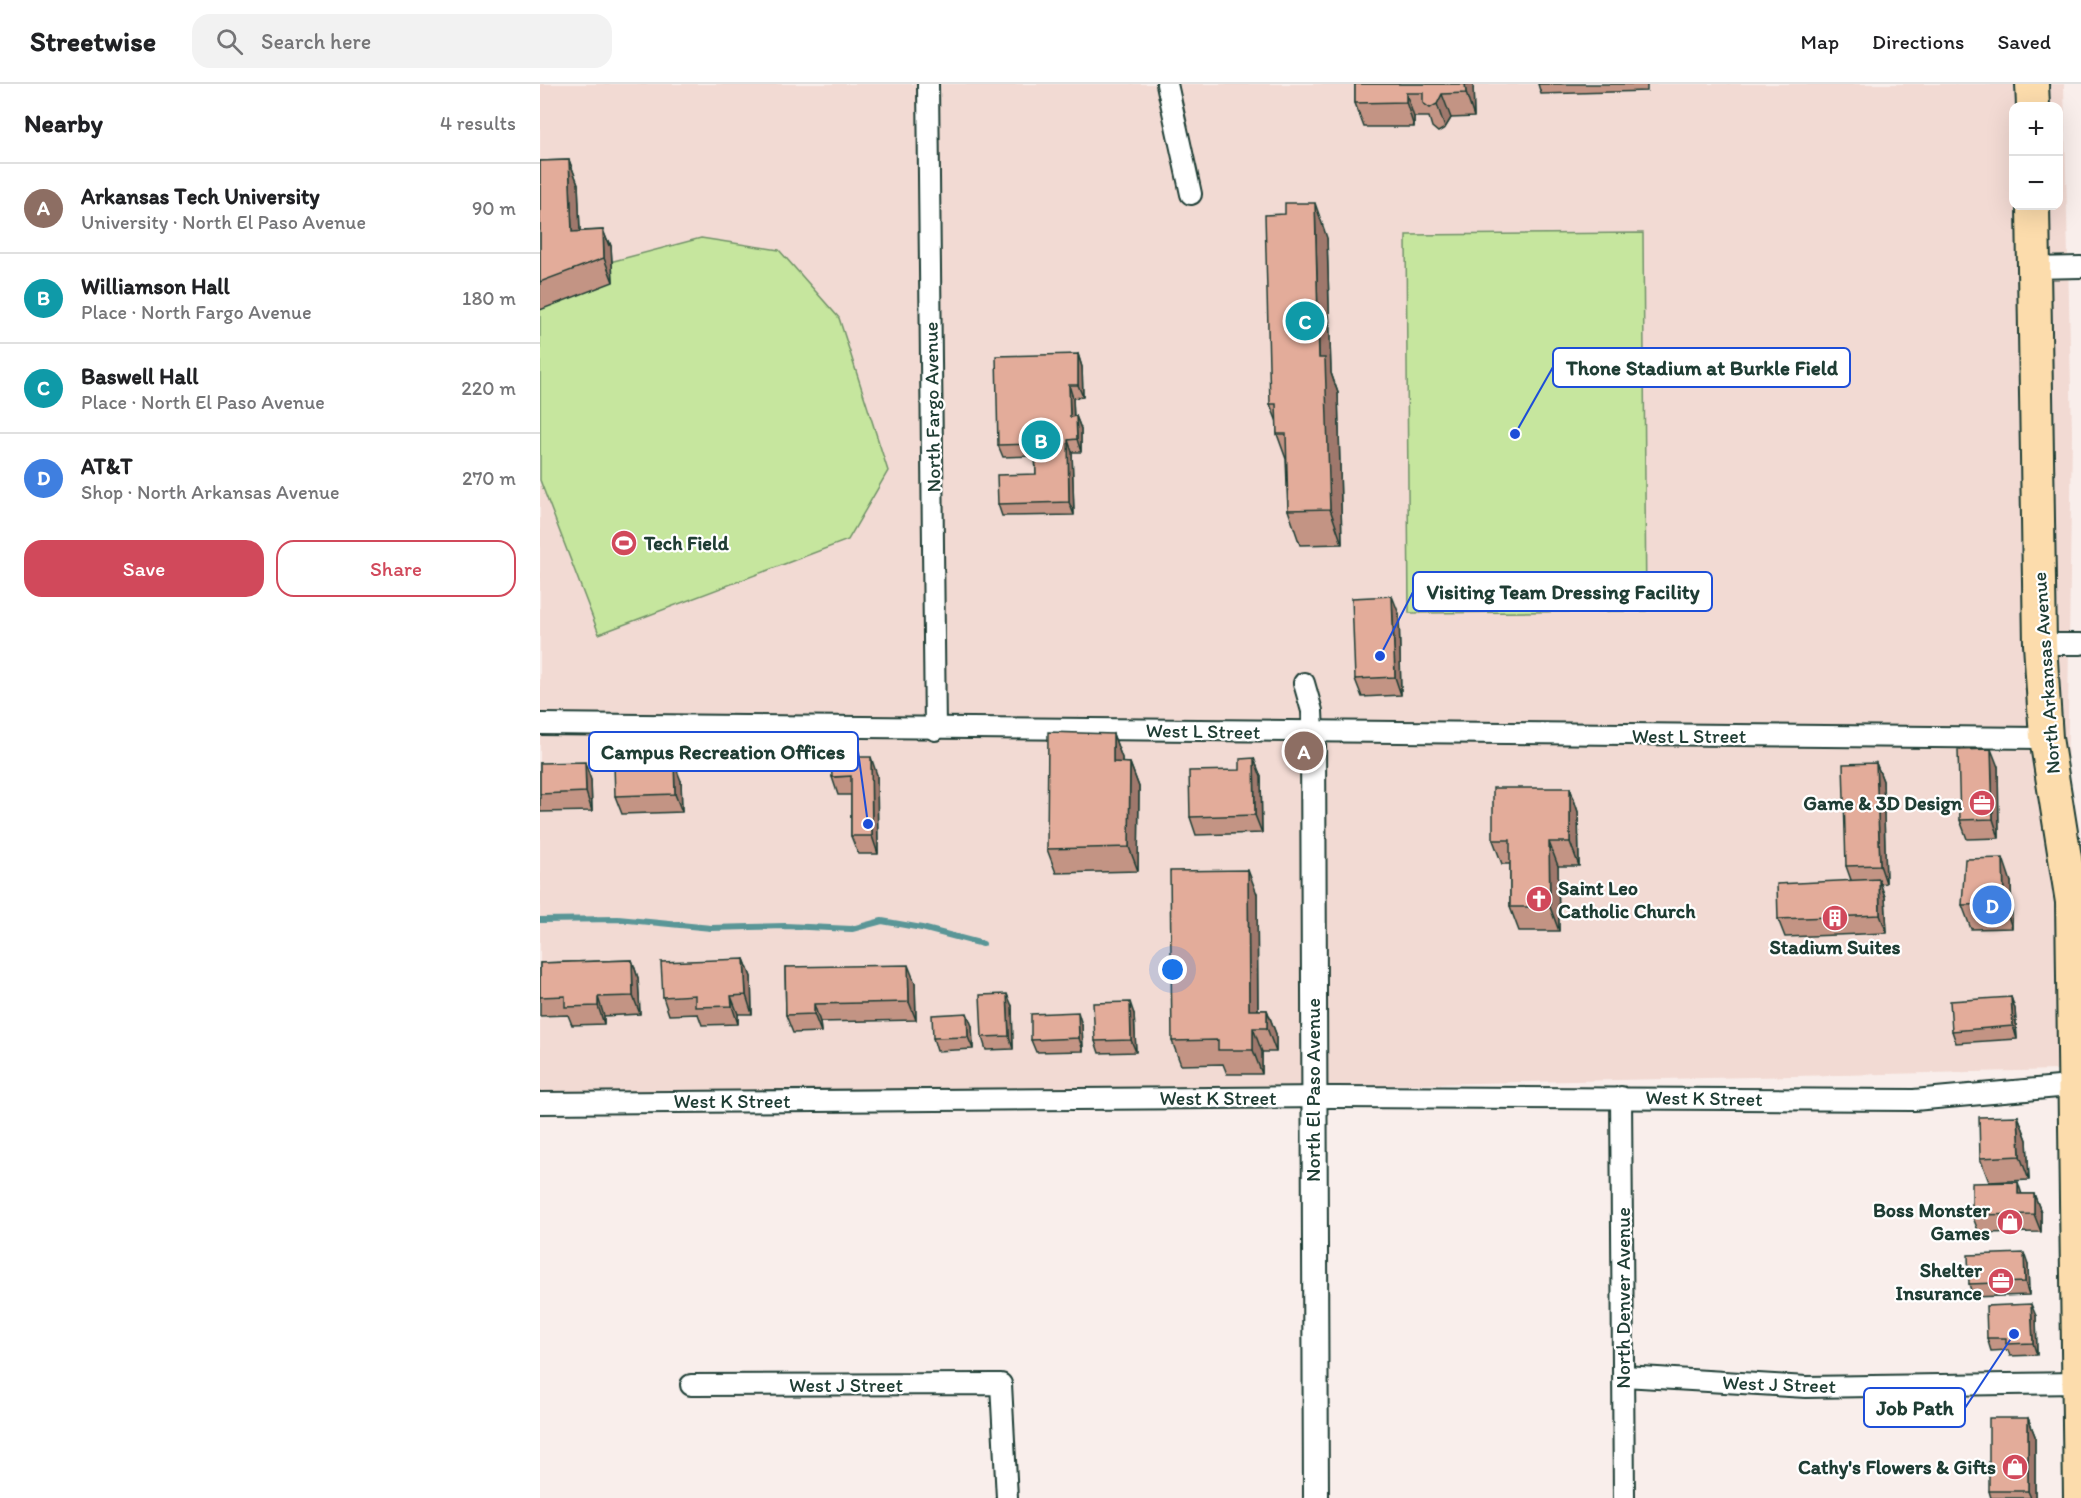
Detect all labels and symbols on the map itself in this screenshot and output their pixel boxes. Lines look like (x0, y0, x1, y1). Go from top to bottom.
pin: C (1286, 298, 1324, 344)
street label: North Fargo Avenue (919, 321, 945, 493)
callout: Thone Stadium at Burkle Field (1553, 348, 1850, 387)
text: Thone Stadium at Burkle Field (1565, 355, 1839, 380)
pin: B (1022, 418, 1060, 462)
sports icon: Tech Field (609, 528, 639, 558)
place label: Tech Field (643, 531, 730, 555)
street label: North Arkansas Avenue (2027, 571, 2065, 775)
callout: Visiting Team Dressing Facility (1413, 572, 1712, 611)
text: Visiting Team Dressing Facility (1426, 579, 1700, 605)
street label: West L Street (1145, 718, 1261, 744)
street label: West L Street (1632, 724, 1747, 748)
pin: A (1284, 728, 1323, 774)
callout: Campus Recreation Offices (589, 732, 858, 771)
text: Campus Recreation Offices (601, 739, 845, 765)
office icon: Game & 3D Design (1967, 788, 1997, 818)
place label: Game & 3D Design (1803, 791, 1963, 816)
place label: Saint Leo Catholic Church (1558, 876, 1696, 923)
pin: D (1972, 882, 2012, 928)
church icon: Saint Leo Catholic Church (1524, 884, 1554, 914)
building icon: Stadium Suites (1820, 903, 1850, 933)
place label: Stadium Suites (1770, 935, 1901, 959)
your location (1158, 955, 1187, 984)
street label: North El Paso Avenue (1301, 998, 1325, 1182)
street label: West K Street (1645, 1085, 1763, 1111)
street label: West K Street (1159, 1086, 1277, 1110)
street label: West K Street (673, 1089, 791, 1113)
place label: Boss Monster Games (1873, 1198, 1991, 1245)
street label: North Denver Avenue (1611, 1207, 1635, 1389)
shop icon: Boss Monster Games (1995, 1207, 2025, 1237)
place label: Shelter Insurance (1895, 1258, 1983, 1305)
office icon: Shelter Insurance (1986, 1266, 2016, 1296)
street label: West J Street (1722, 1370, 1837, 1398)
street label: West J Street (789, 1373, 903, 1397)
callout: Job Path (1864, 1388, 1965, 1427)
text: Job Path (1875, 1395, 1955, 1420)
shop icon: Cathy's Flowers & Gifts (2000, 1452, 2030, 1482)
place label: Cathy's Flowers & Gifts (1798, 1455, 1996, 1480)

